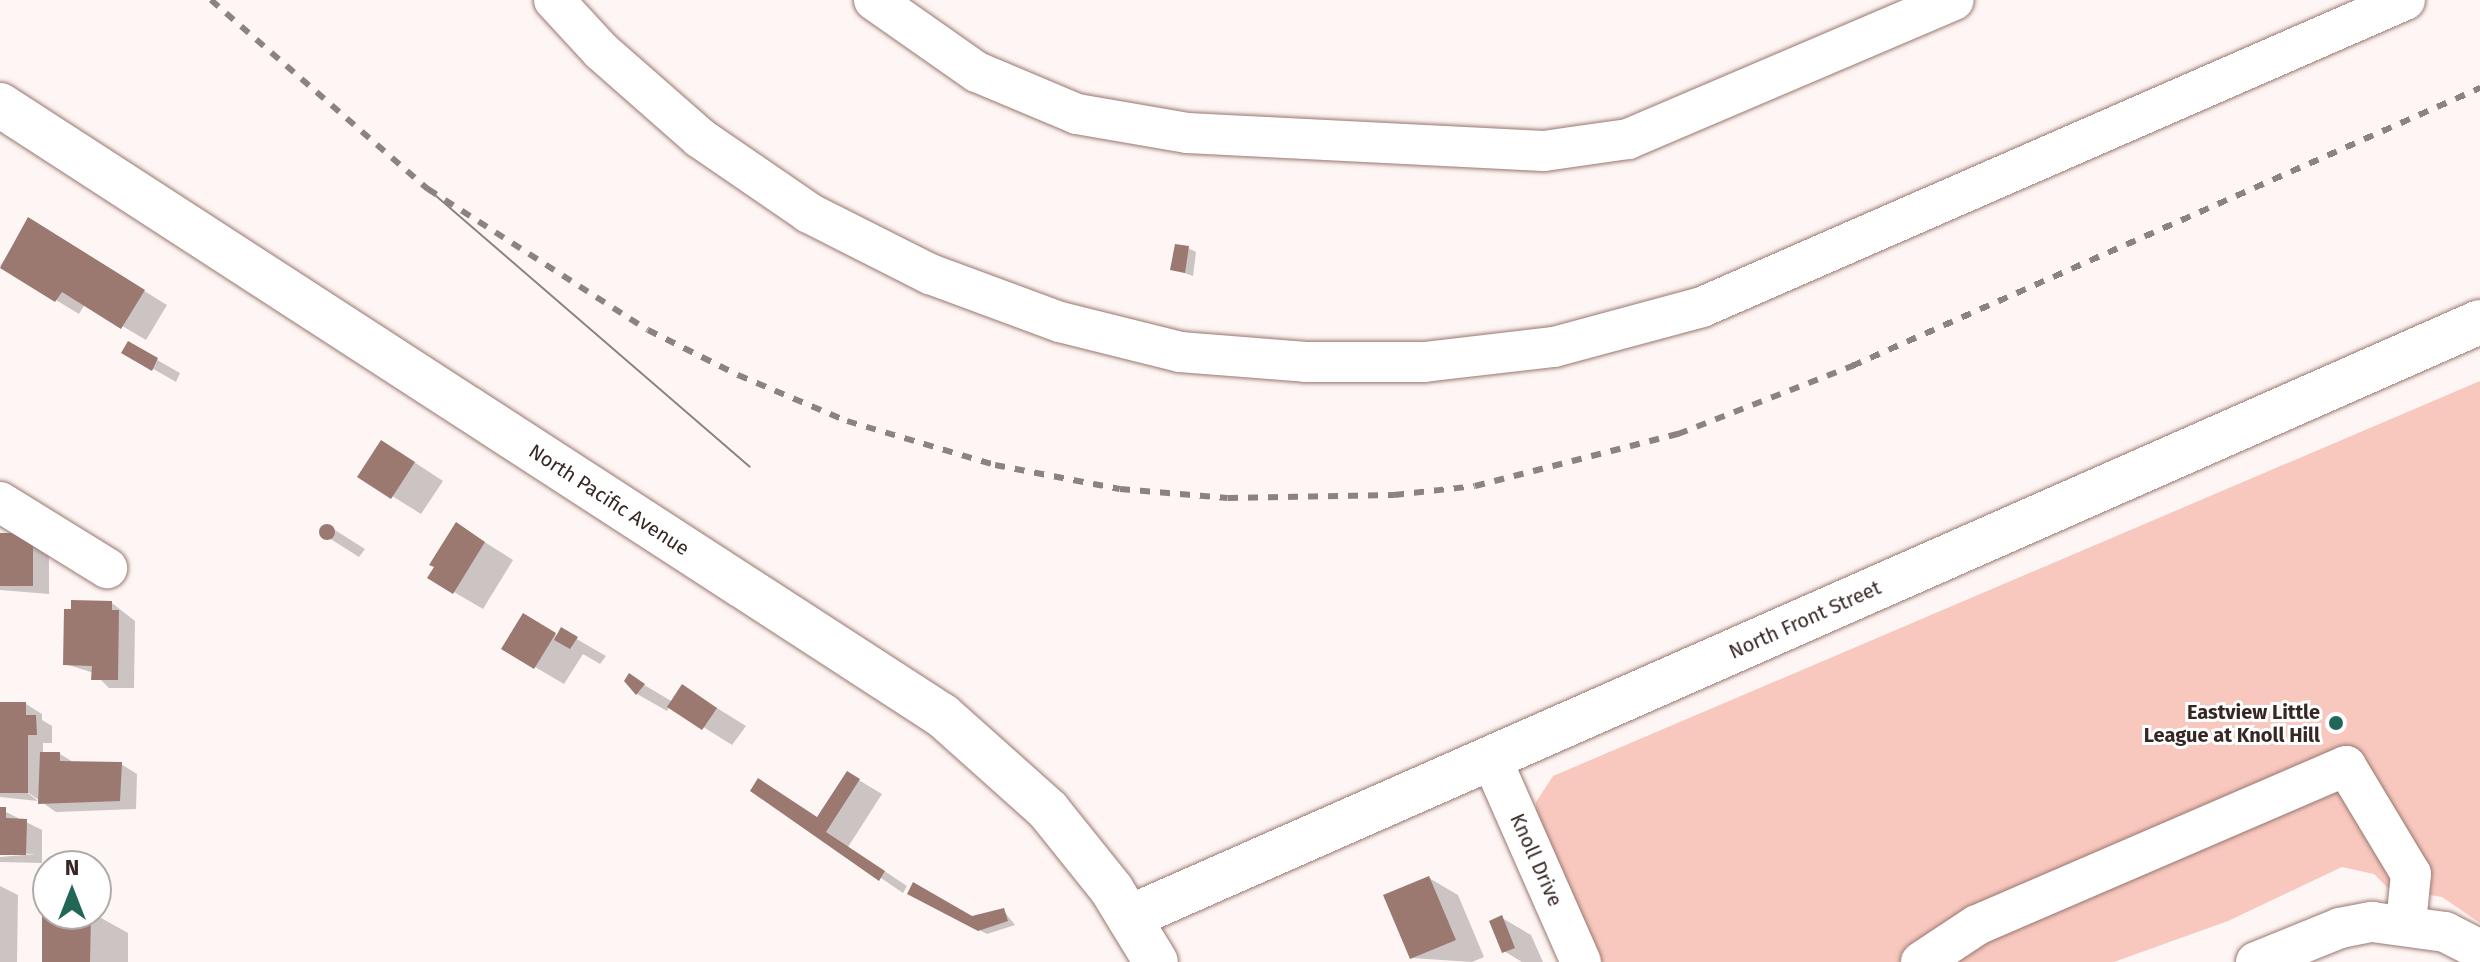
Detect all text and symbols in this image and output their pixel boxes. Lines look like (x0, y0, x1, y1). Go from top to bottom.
street label: North Pacific Avenue (524, 439, 694, 561)
street label: North Front Street (1725, 576, 1885, 664)
place label: Eastview Little League at Knoll Hill (2144, 700, 2320, 747)
marker: Eastview Little League at Knoll Hill (2327, 714, 2345, 732)
street label: Knoll Drive (1505, 810, 1567, 910)
north arrow (32, 850, 112, 930)
text: N (65, 854, 79, 881)

